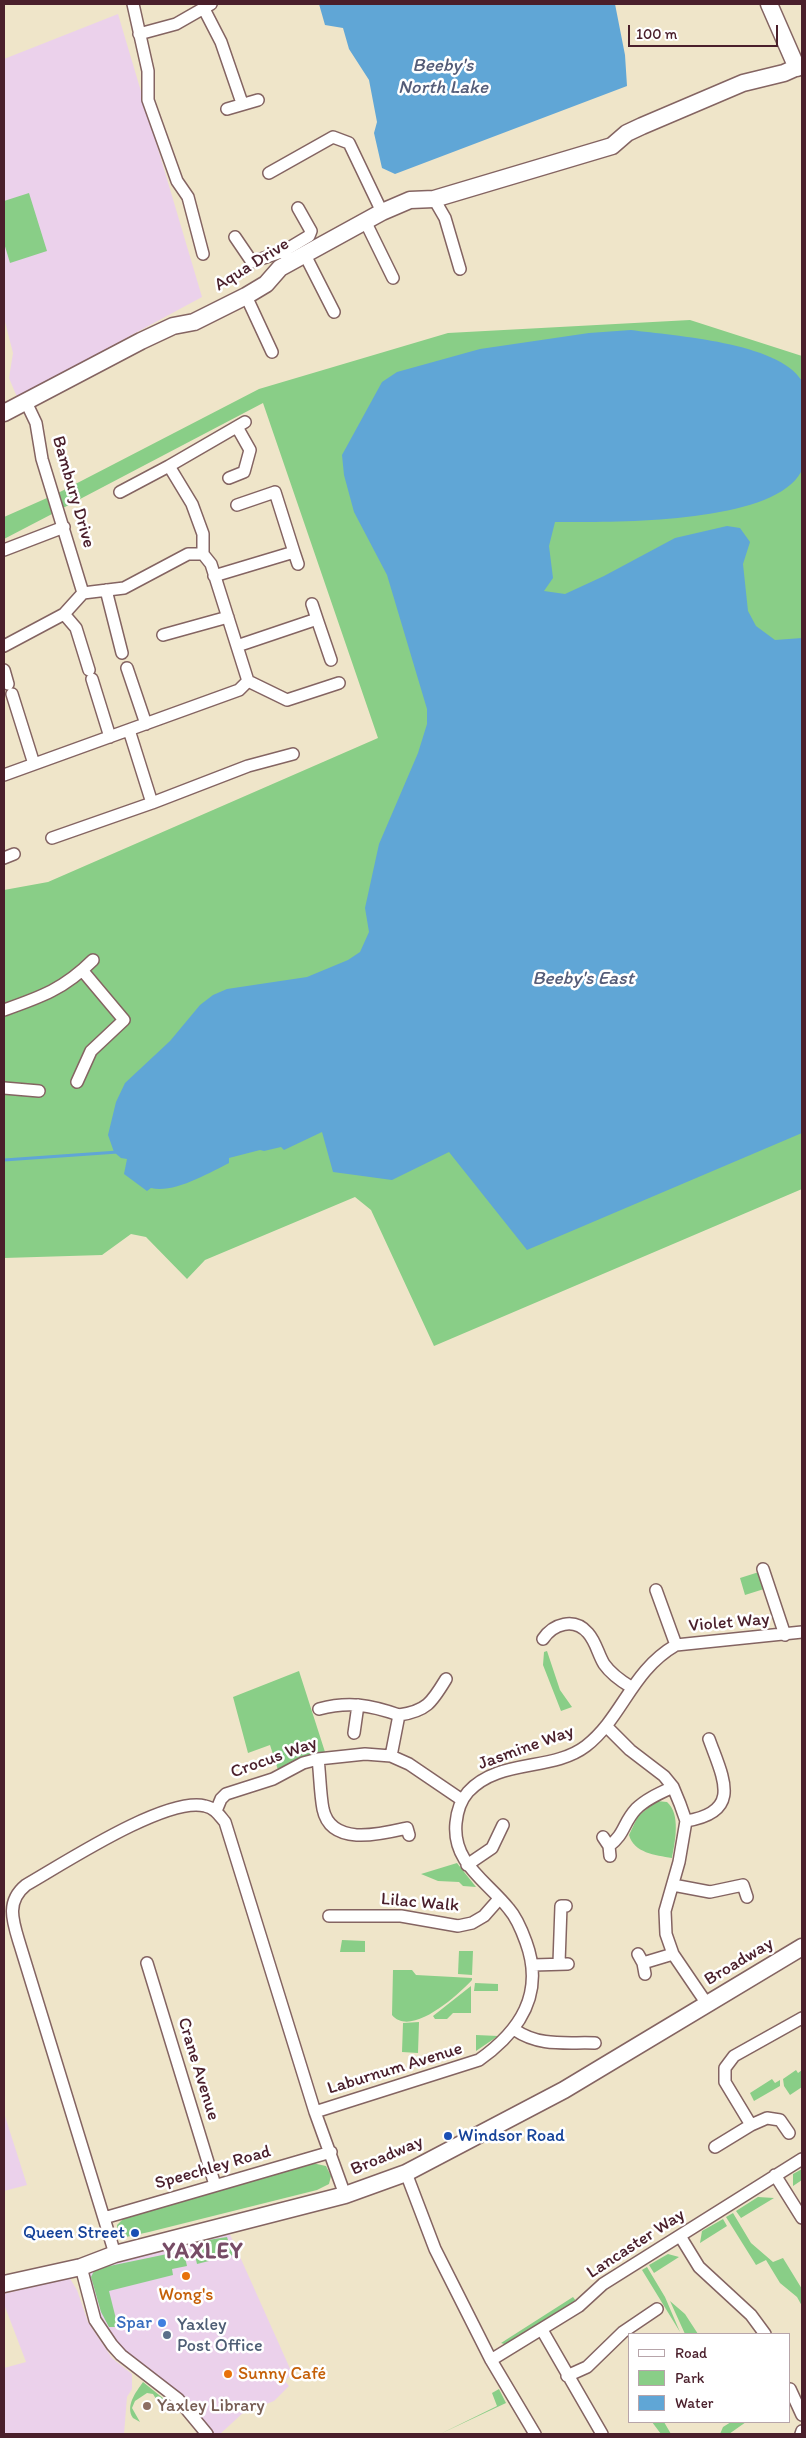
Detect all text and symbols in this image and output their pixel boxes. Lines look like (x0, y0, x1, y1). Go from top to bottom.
scale bar (631, 15, 781, 47)
text: 100 m (636, 25, 677, 43)
water label: Beeby's North Lake (398, 55, 488, 99)
street label: Aqua Drive (211, 234, 293, 296)
street label: Bambury Drive (47, 433, 99, 551)
water label: Beeby's East (532, 968, 634, 990)
street label: Violet Way (688, 1609, 770, 1637)
street label: Jasmine Way (475, 1721, 577, 1775)
street label: Crocus Way (228, 1732, 320, 1784)
street label: Lilac Walk (380, 1889, 460, 1917)
street label: Broadway (701, 1933, 777, 1991)
street label: Crane Avenue (172, 2015, 224, 2123)
street label: Laburnum Avenue (325, 2038, 465, 2100)
place label: Windsor Road (458, 2125, 565, 2147)
marker: Windsor Road (442, 2130, 454, 2142)
street label: Broadway (348, 2131, 426, 2181)
street label: Speechley Road (153, 2141, 273, 2195)
street label: Lancaster Way (583, 2204, 689, 2284)
place label: Queen Street (23, 2222, 125, 2244)
marker: Queen Street (129, 2227, 141, 2239)
district label: YAXLEY (162, 2239, 244, 2265)
marker: Wong's (180, 2270, 192, 2282)
place label: Wong's (159, 2284, 213, 2306)
place label: Spar (116, 2312, 152, 2334)
place label: Yaxley Post Office (177, 2314, 263, 2356)
marker: Spar (156, 2317, 168, 2329)
marker: Yaxley Post Office (161, 2329, 173, 2341)
legend (628, 2333, 791, 2423)
text: Road (675, 2344, 707, 2362)
place label: Sunny Café (238, 2363, 326, 2385)
marker: Sunny Café (222, 2368, 234, 2380)
text: Park (675, 2369, 705, 2387)
text: Water (675, 2394, 713, 2412)
place label: Yaxley Library (157, 2395, 265, 2417)
marker: Yaxley Library (141, 2400, 153, 2412)

